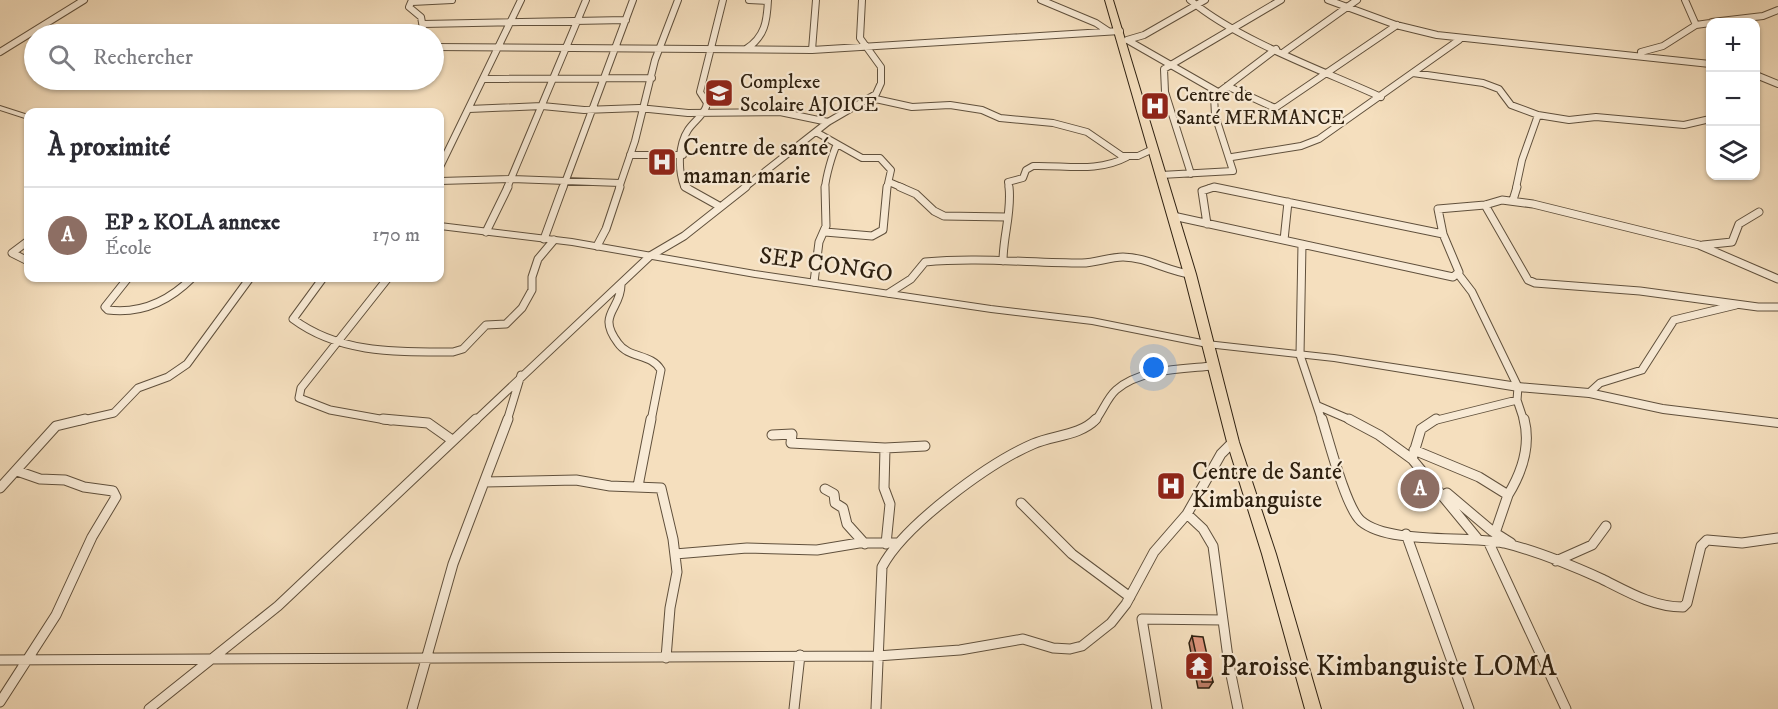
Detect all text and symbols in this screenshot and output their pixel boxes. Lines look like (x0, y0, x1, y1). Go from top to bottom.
map controls (1706, 18, 1760, 180)
button: + (1706, 18, 1760, 72)
search box (24, 24, 444, 90)
icon: search (45, 41, 78, 74)
text: Rechercher (93, 44, 193, 71)
place label: Complexe Scolaire AJOICE (740, 70, 878, 118)
button: − (1706, 72, 1760, 126)
school or university icon: Complexe Scolaire AJOICE (703, 77, 735, 109)
place label: Centre de Santé MERMANCE (1176, 83, 1345, 131)
hospital icon: Centre de Santé MERMANCE (1139, 90, 1171, 122)
button: layers (1706, 126, 1760, 180)
text: À proximité (48, 131, 170, 164)
place label: Centre de santé maman marie (683, 133, 828, 191)
hospital icon: Centre de santé maman marie (646, 146, 678, 178)
text: EP 2 KOLA annexe (105, 209, 280, 236)
text: A (61, 223, 74, 248)
text: 170 m (372, 223, 420, 248)
text: École (105, 236, 152, 261)
street label: SEP CONGO (757, 241, 895, 289)
your location (1139, 353, 1168, 382)
place label: Centre de Santé Kimbanguiste (1192, 457, 1342, 515)
pin: A (1400, 466, 1440, 512)
hospital icon: Centre de Santé Kimbanguiste (1155, 470, 1187, 502)
place label: Paroisse Kimbanguiste LOMA (1220, 649, 1558, 684)
temple icon: Paroisse Kimbanguiste LOMA (1183, 650, 1215, 682)

